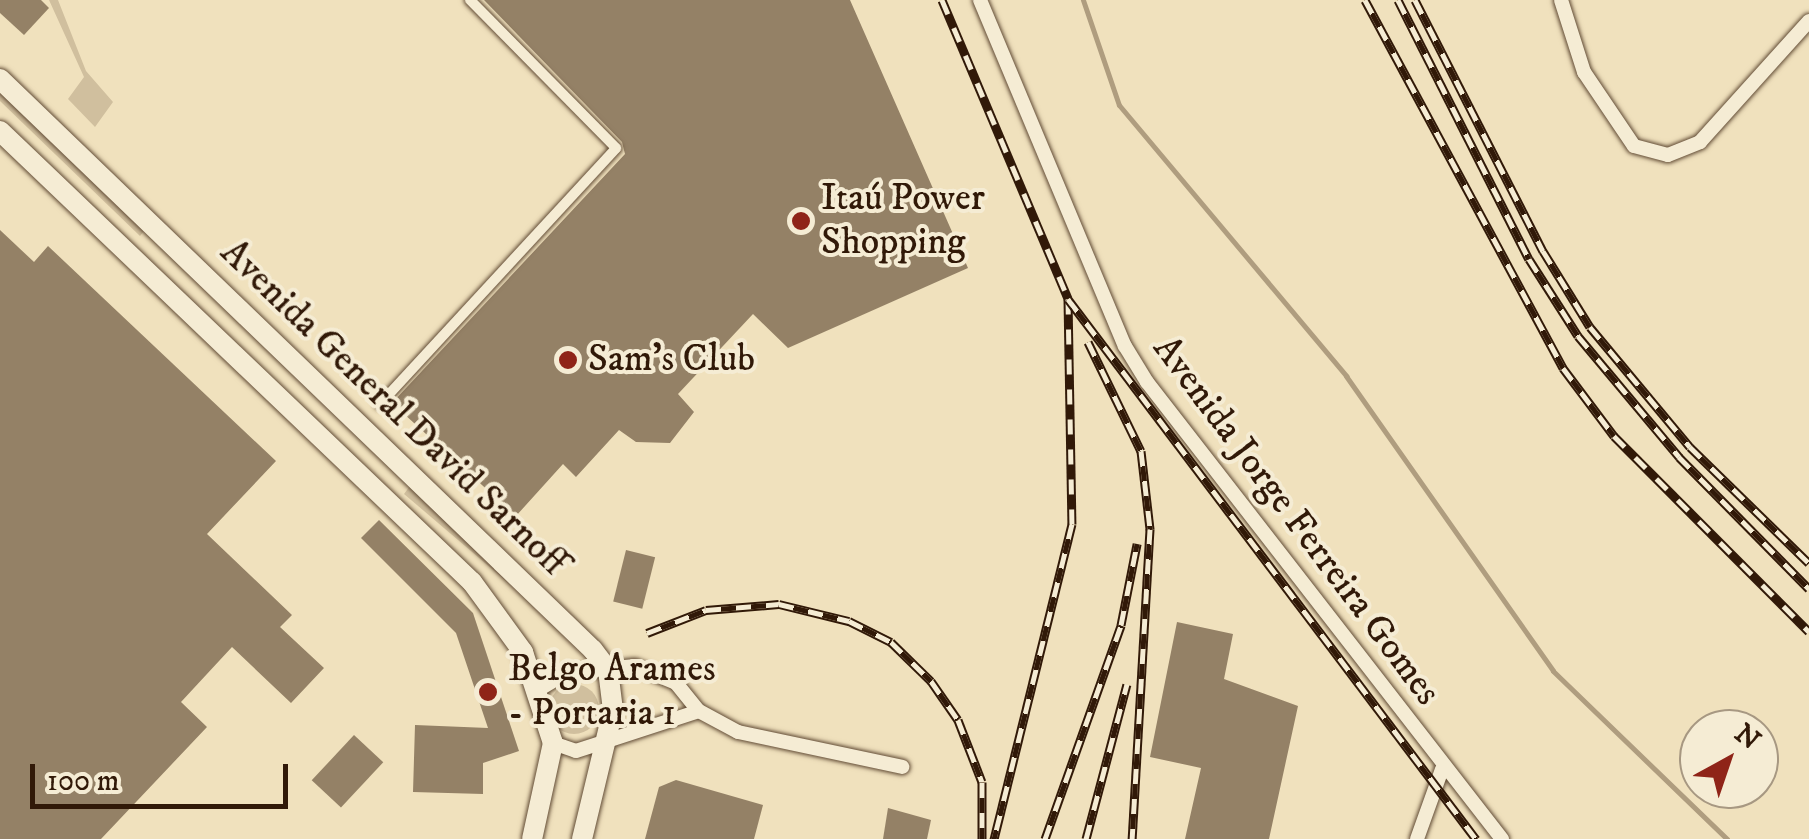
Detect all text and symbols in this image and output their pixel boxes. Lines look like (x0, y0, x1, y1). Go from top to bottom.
place label: Itaú Power Shopping (821, 176, 985, 266)
marker: Itaú Power Shopping (790, 210, 812, 232)
street label: Avenida General David Sarnoff (210, 230, 576, 586)
street label: Avenida Jorge Ferreira Gomes (1142, 327, 1450, 715)
place label: Sam's Club (588, 337, 755, 383)
marker: Sam's Club (557, 349, 579, 371)
place label: Belgo Arames - Portaria 1 (508, 647, 716, 736)
marker: Belgo Arames - Portaria 1 (477, 681, 499, 703)
north arrow (1679, 709, 1779, 809)
text: N (1727, 716, 1767, 758)
scale bar (35, 744, 292, 806)
text: 100 m (47, 763, 119, 800)

